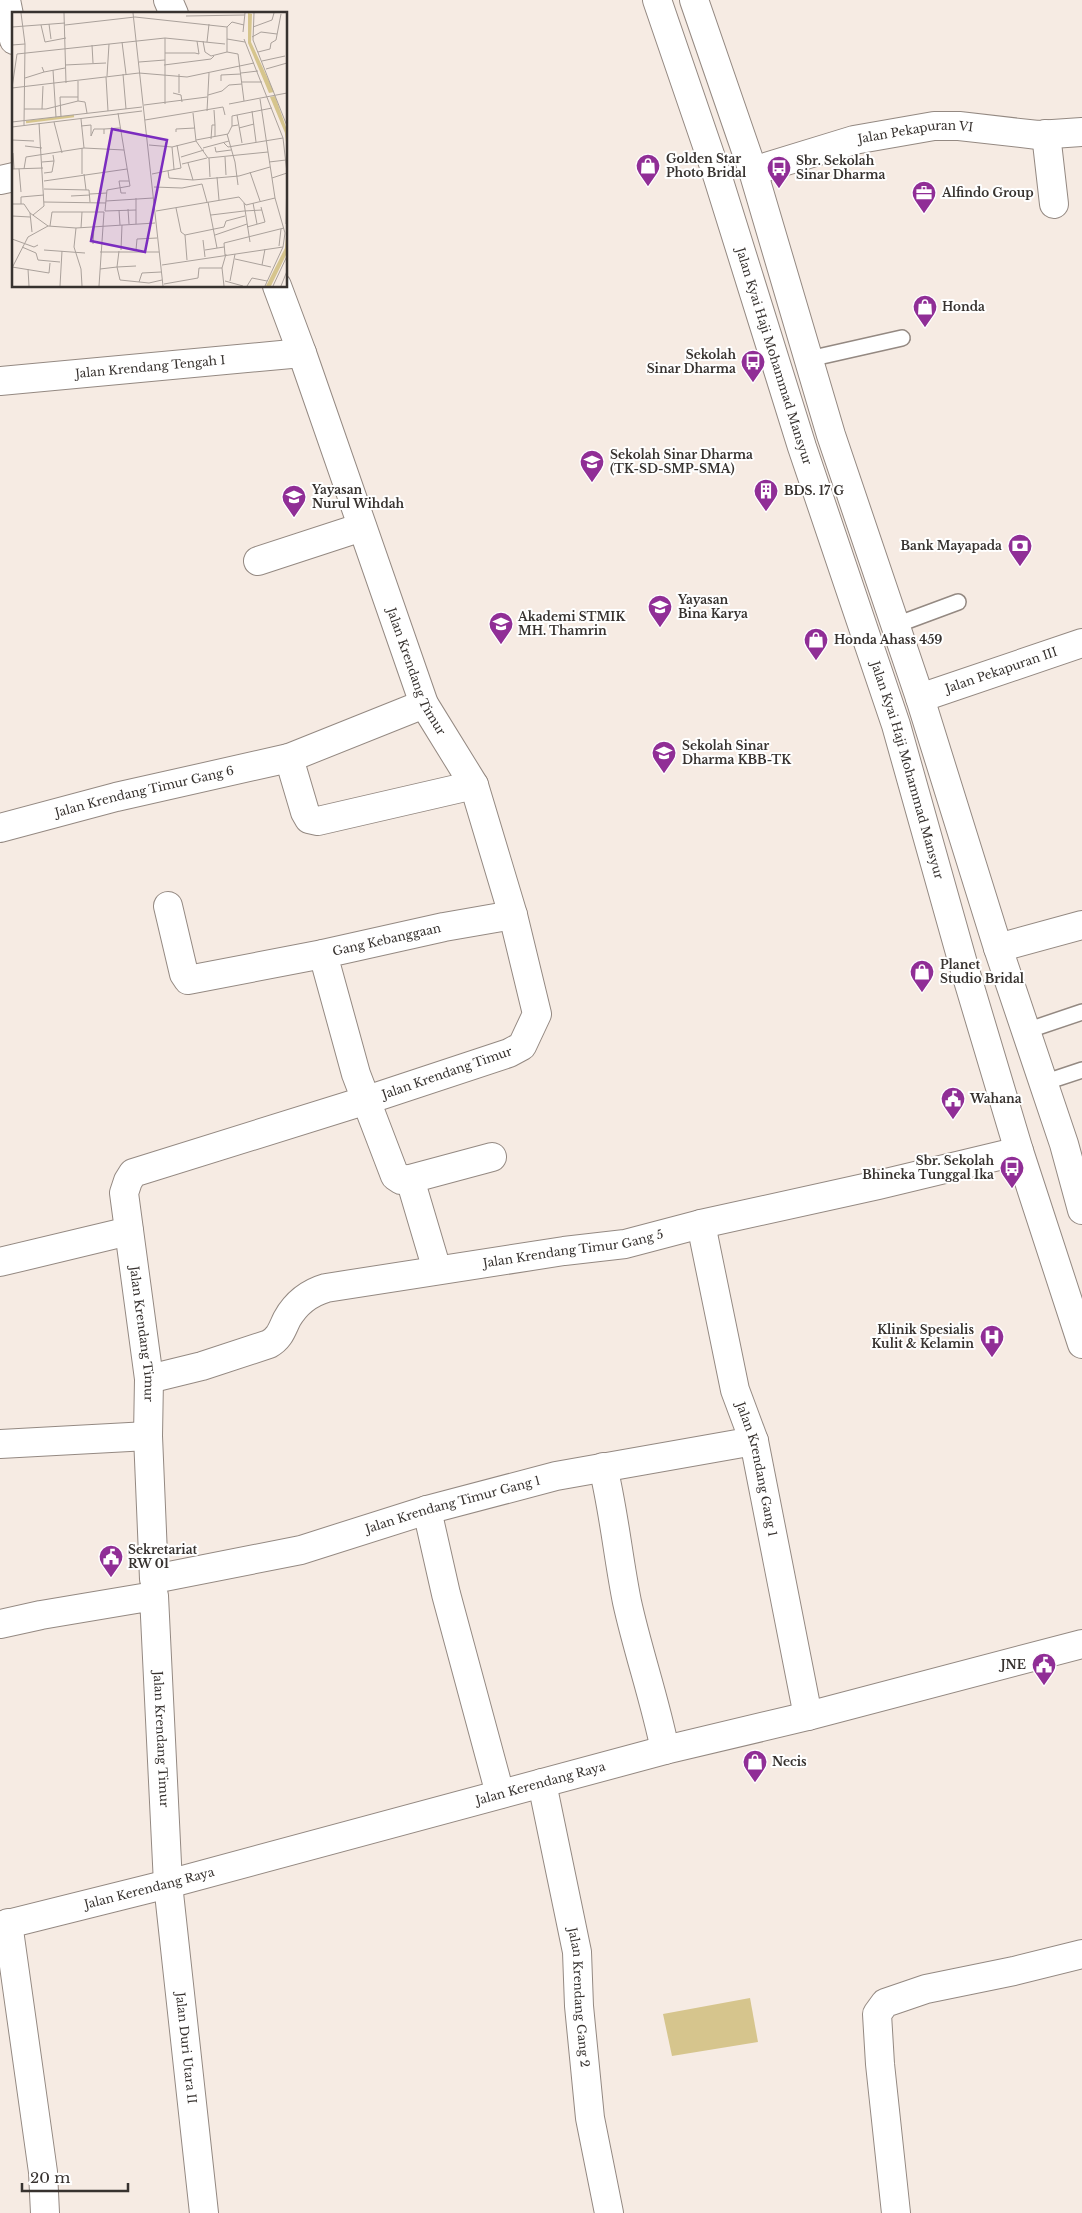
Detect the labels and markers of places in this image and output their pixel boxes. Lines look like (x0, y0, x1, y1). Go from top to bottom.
place label: Golden Star Photo Bridal (666, 151, 747, 180)
shop icon: Golden Star Photo Bridal (635, 153, 661, 187)
place label: Sbr. Sekolah Sinar Dharma (796, 153, 885, 182)
bus stop icon: Sbr. Sekolah Sinar Dharma (766, 155, 792, 189)
office icon: Alfindo Group (911, 180, 937, 214)
place label: Alfindo Group (941, 185, 1034, 200)
shop icon: Honda (912, 294, 938, 328)
place label: Honda (942, 299, 985, 314)
place label: Sekolah Sinar Dharma (647, 347, 736, 376)
bus stop icon: Sekolah Sinar Dharma (740, 349, 766, 383)
place label: Sekolah Sinar Dharma (TK-SD-SMP-SMA) (610, 447, 753, 476)
school or university icon: Sekolah Sinar Dharma (TK-SD-SMP-SMA) (579, 449, 605, 483)
building icon: BDS. 17 G (753, 478, 779, 512)
place label: Yayasan Nurul Wihdah (311, 482, 405, 511)
place label: BDS. 17 G (784, 483, 844, 498)
school or university icon: Yayasan Nurul Wihdah (281, 484, 307, 518)
bank icon: Bank Mayapada (1007, 533, 1033, 567)
place label: Bank Mayapada (901, 538, 1002, 553)
place label: Yayasan Bina Karya (677, 592, 748, 621)
school or university icon: Yayasan Bina Karya (647, 594, 673, 628)
place label: Akademi STMIK MH. Thamrin (517, 609, 626, 638)
school or university icon: Akademi STMIK MH. Thamrin (488, 611, 514, 645)
shop icon: Honda Ahass 459 (803, 627, 829, 661)
place label: Honda Ahass 459 (834, 632, 942, 647)
place label: Sekolah Sinar Dharma KBB-TK (682, 738, 792, 767)
school or university icon: Sekolah Sinar Dharma KBB-TK (651, 740, 677, 774)
place label: Planet Studio Bridal (940, 957, 1025, 986)
shop icon: Planet Studio Bridal (909, 959, 935, 993)
public building icon: Wahana (940, 1086, 966, 1120)
place label: Wahana (969, 1091, 1022, 1106)
place label: Sbr. Sekolah Bhineka Tunggal Ika (862, 1153, 994, 1182)
bus stop icon: Sbr. Sekolah Bhineka Tunggal Ika (999, 1155, 1025, 1189)
place label: Klinik Spesialis Kulit & Kelamin (871, 1322, 974, 1351)
hospital icon: Klinik Spesialis Kulit & Kelamin (979, 1324, 1005, 1358)
place label: Sekretariat RW 01 (128, 1542, 198, 1571)
public building icon: Sekretariat RW 01 (98, 1544, 124, 1578)
public building icon: JNE (1031, 1652, 1057, 1686)
place label: JNE (998, 1657, 1026, 1672)
shop icon: Necis (742, 1749, 768, 1783)
place label: Necis (772, 1754, 807, 1769)

